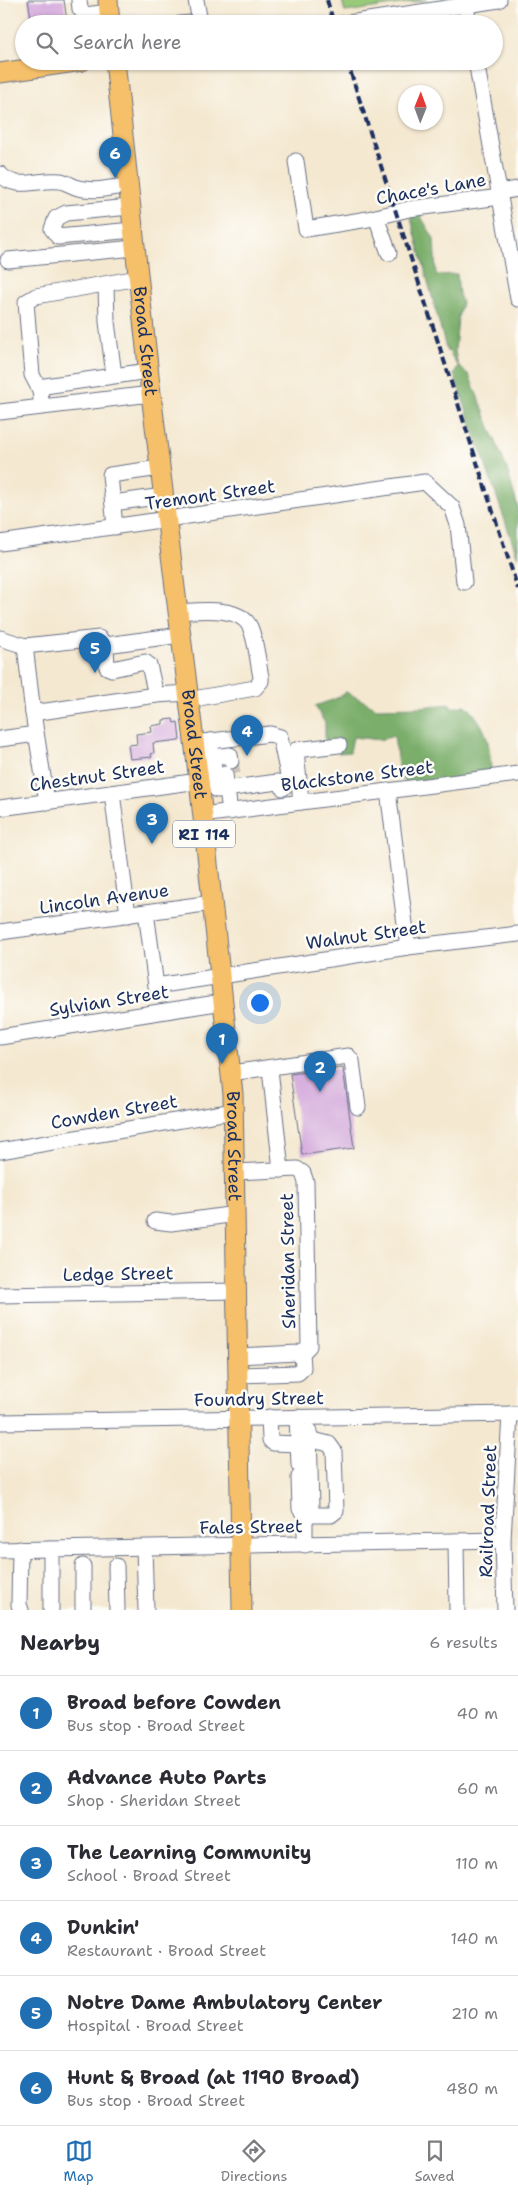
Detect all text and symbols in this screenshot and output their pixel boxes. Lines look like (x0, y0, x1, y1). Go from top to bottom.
search box (15, 15, 503, 70)
icon: search (33, 29, 61, 57)
text: Search here (73, 30, 182, 55)
north arrow (398, 85, 443, 130)
pin: 6 (99, 137, 131, 178)
street label: Chace's Lane (374, 168, 488, 210)
street label: Broad Street (127, 285, 163, 398)
street label: Tremont Street (143, 474, 277, 516)
pin: 5 (79, 632, 111, 673)
street label: Broad Street (176, 688, 213, 801)
pin: 4 (231, 715, 263, 756)
street label: Chestnut Street (28, 755, 166, 797)
street label: Blackstone Street (279, 755, 435, 797)
pin: 3 (136, 803, 168, 844)
road number: RI 114 (173, 821, 235, 848)
street label: Lincoln Avenue (38, 878, 170, 920)
street label: Walnut Street (304, 915, 428, 955)
street label: Sylvian Street (48, 980, 171, 1022)
your location (247, 990, 273, 1016)
pin: 1 (206, 1023, 238, 1064)
pin: 2 (304, 1051, 336, 1092)
street label: Cowden Street (49, 1089, 179, 1135)
street label: Broad Street (221, 1091, 247, 1202)
street label: Sheridan Street (275, 1193, 301, 1329)
street label: Ledge Street (62, 1261, 174, 1287)
street label: Foundry Street (194, 1386, 324, 1412)
street label: Railroad Street (474, 1444, 502, 1578)
street label: Fales Street (199, 1514, 303, 1540)
text: Nearby (20, 1629, 100, 1657)
text: 6 results (429, 1632, 498, 1653)
text: Broad before Cowden (67, 1690, 281, 1715)
text: 1 (32, 1703, 40, 1724)
text: 40 m (456, 1703, 498, 1724)
text: Bus stop · Broad Street (67, 1715, 245, 1736)
text: Advance Auto Parts (67, 1765, 266, 1790)
text: 2 (30, 1778, 42, 1799)
text: 60 m (457, 1778, 498, 1799)
text: Shop · Sheridan Street (67, 1790, 241, 1811)
text: The Learning Community (67, 1840, 311, 1865)
text: 3 (30, 1853, 42, 1874)
text: 110 m (455, 1853, 498, 1874)
text: School · Broad Street (67, 1865, 231, 1886)
text: Dunkin' (67, 1915, 139, 1940)
text: 4 (30, 1928, 42, 1949)
text: 140 m (451, 1928, 498, 1949)
text: Restaurant · Broad Street (67, 1940, 266, 1961)
text: Notre Dame Ambulatory Center (67, 1990, 382, 2015)
text: 5 (31, 2003, 41, 2024)
text: 210 m (451, 2003, 498, 2024)
text: Hospital · Broad Street (67, 2015, 244, 2036)
text: Hunt & Broad (at 1190 Broad) (67, 2065, 359, 2090)
text: 6 (30, 2078, 42, 2099)
text: 480 m (446, 2078, 498, 2099)
text: Bus stop · Broad Street (67, 2090, 245, 2111)
tab: Map (64, 2137, 94, 2185)
tab: Directions (221, 2137, 287, 2185)
tab: Saved (415, 2137, 454, 2185)

